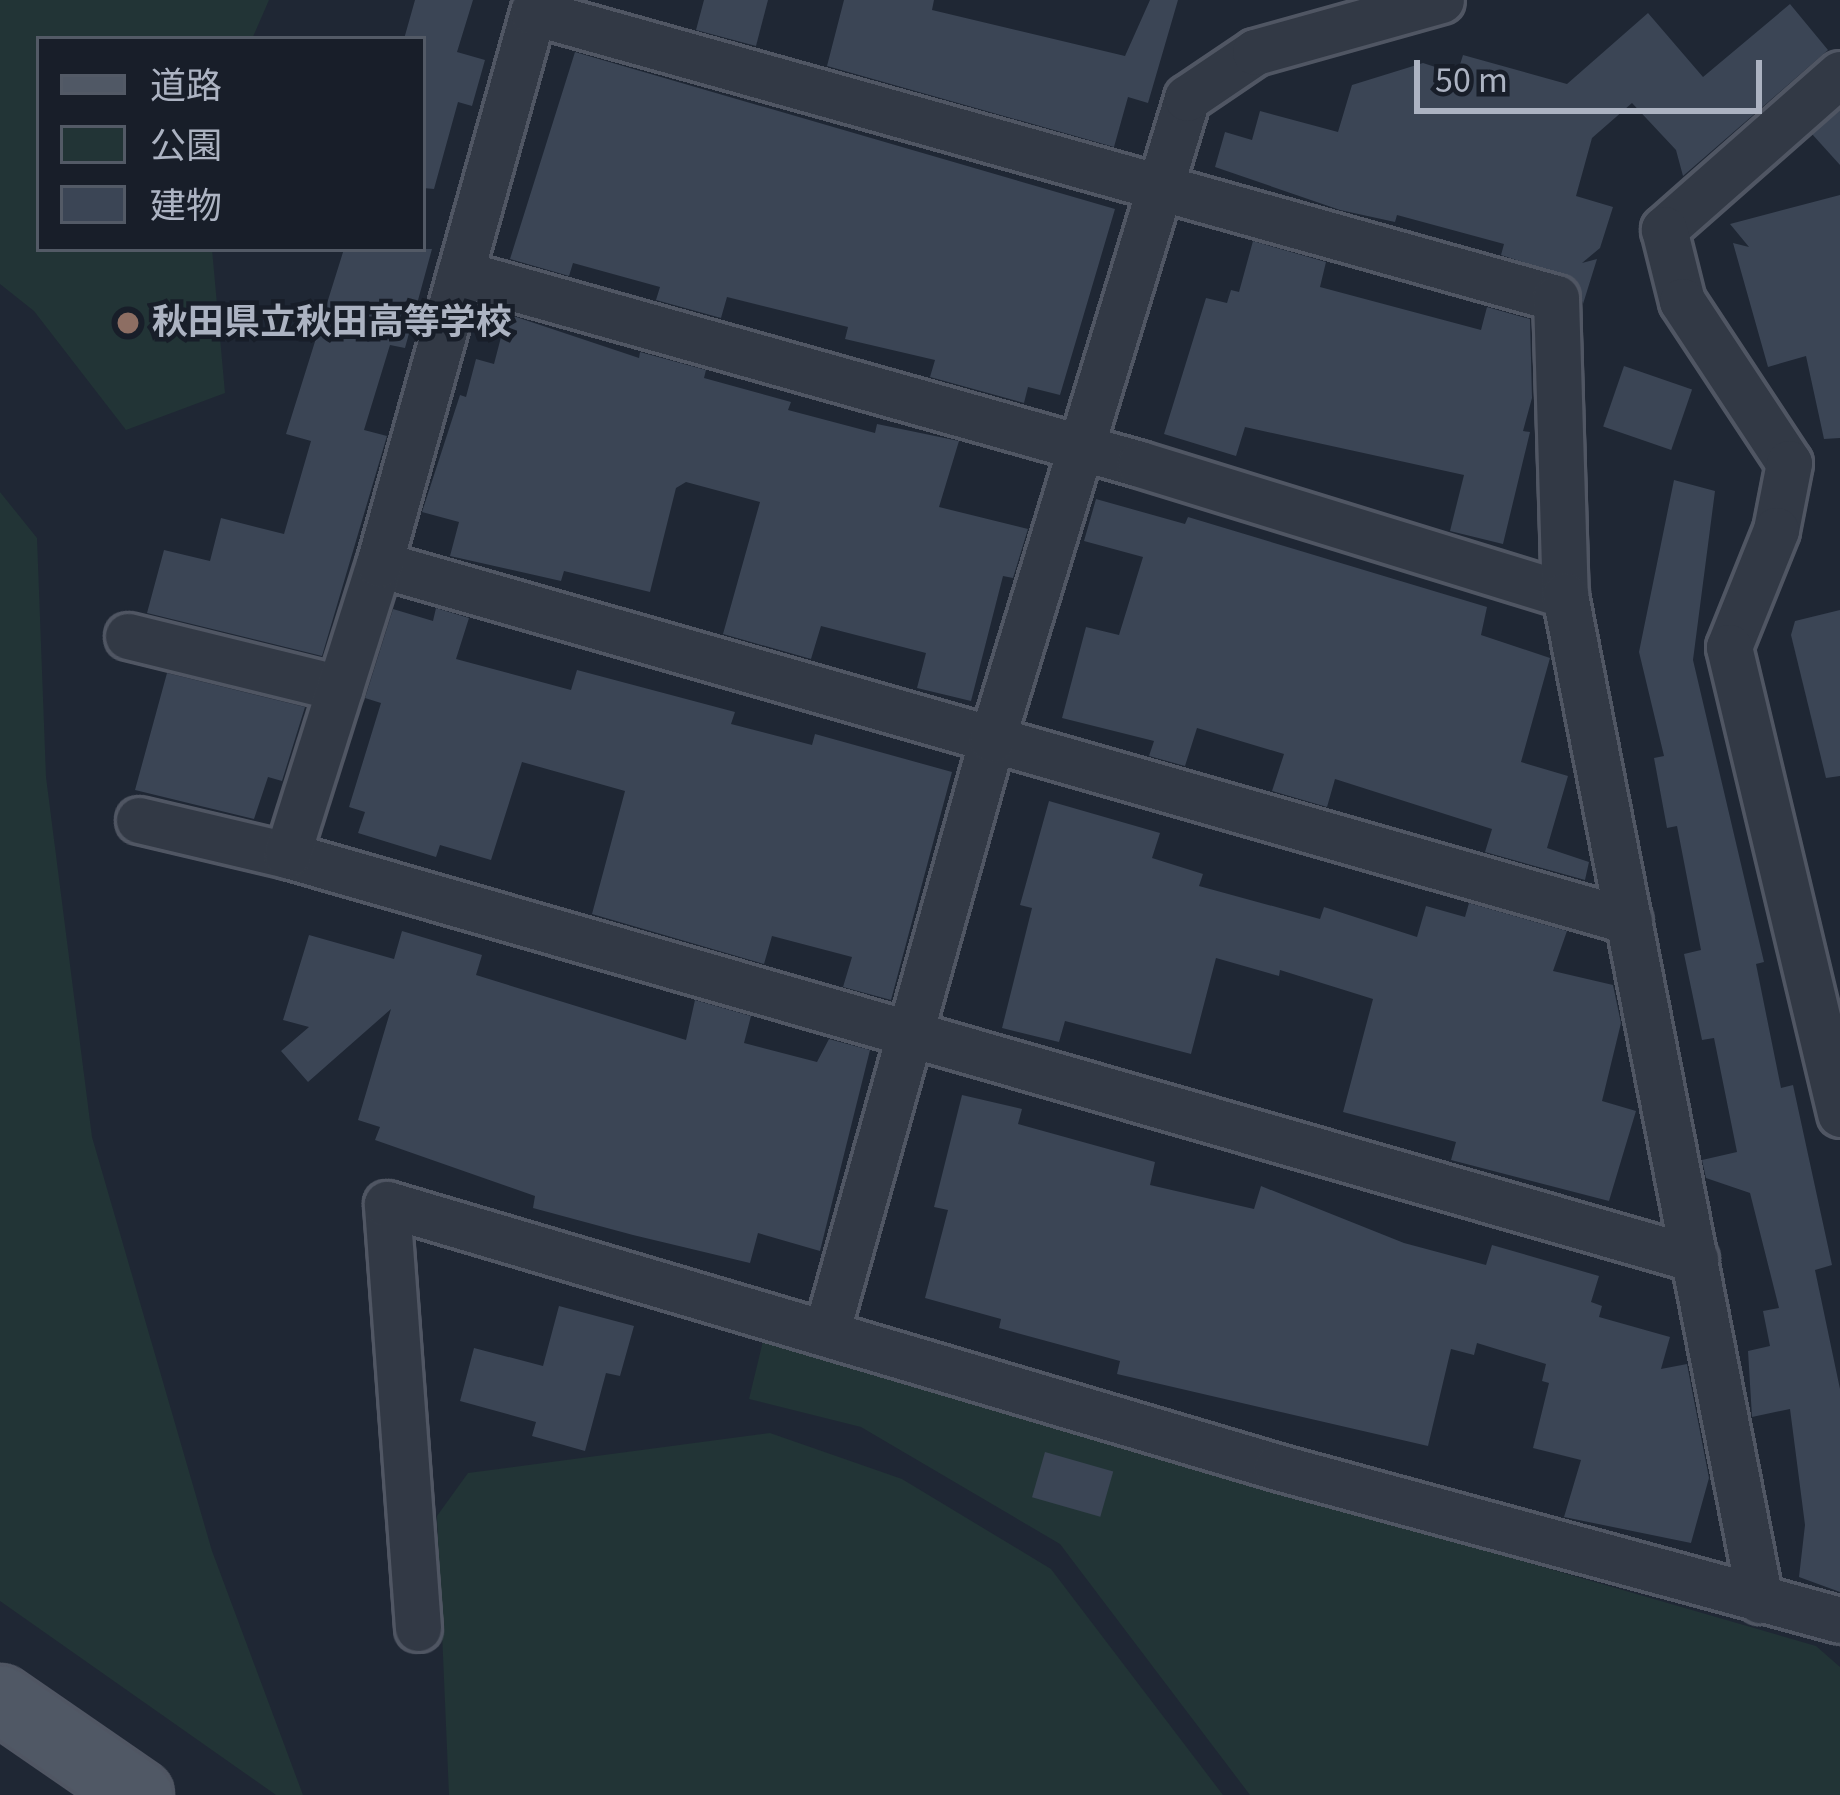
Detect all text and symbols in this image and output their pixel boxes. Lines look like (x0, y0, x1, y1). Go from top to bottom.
legend (36, 36, 426, 252)
scale bar (1420, 36, 1768, 110)
text: 50 m (1435, 55, 1508, 106)
text: 道路 (150, 61, 222, 112)
text: 公園 (150, 121, 222, 172)
text: 建物 (150, 181, 222, 232)
place label: 秋田県立秋田高等学校 (152, 301, 512, 345)
marker: 秋田県立秋田高等学校 (115, 310, 141, 336)

